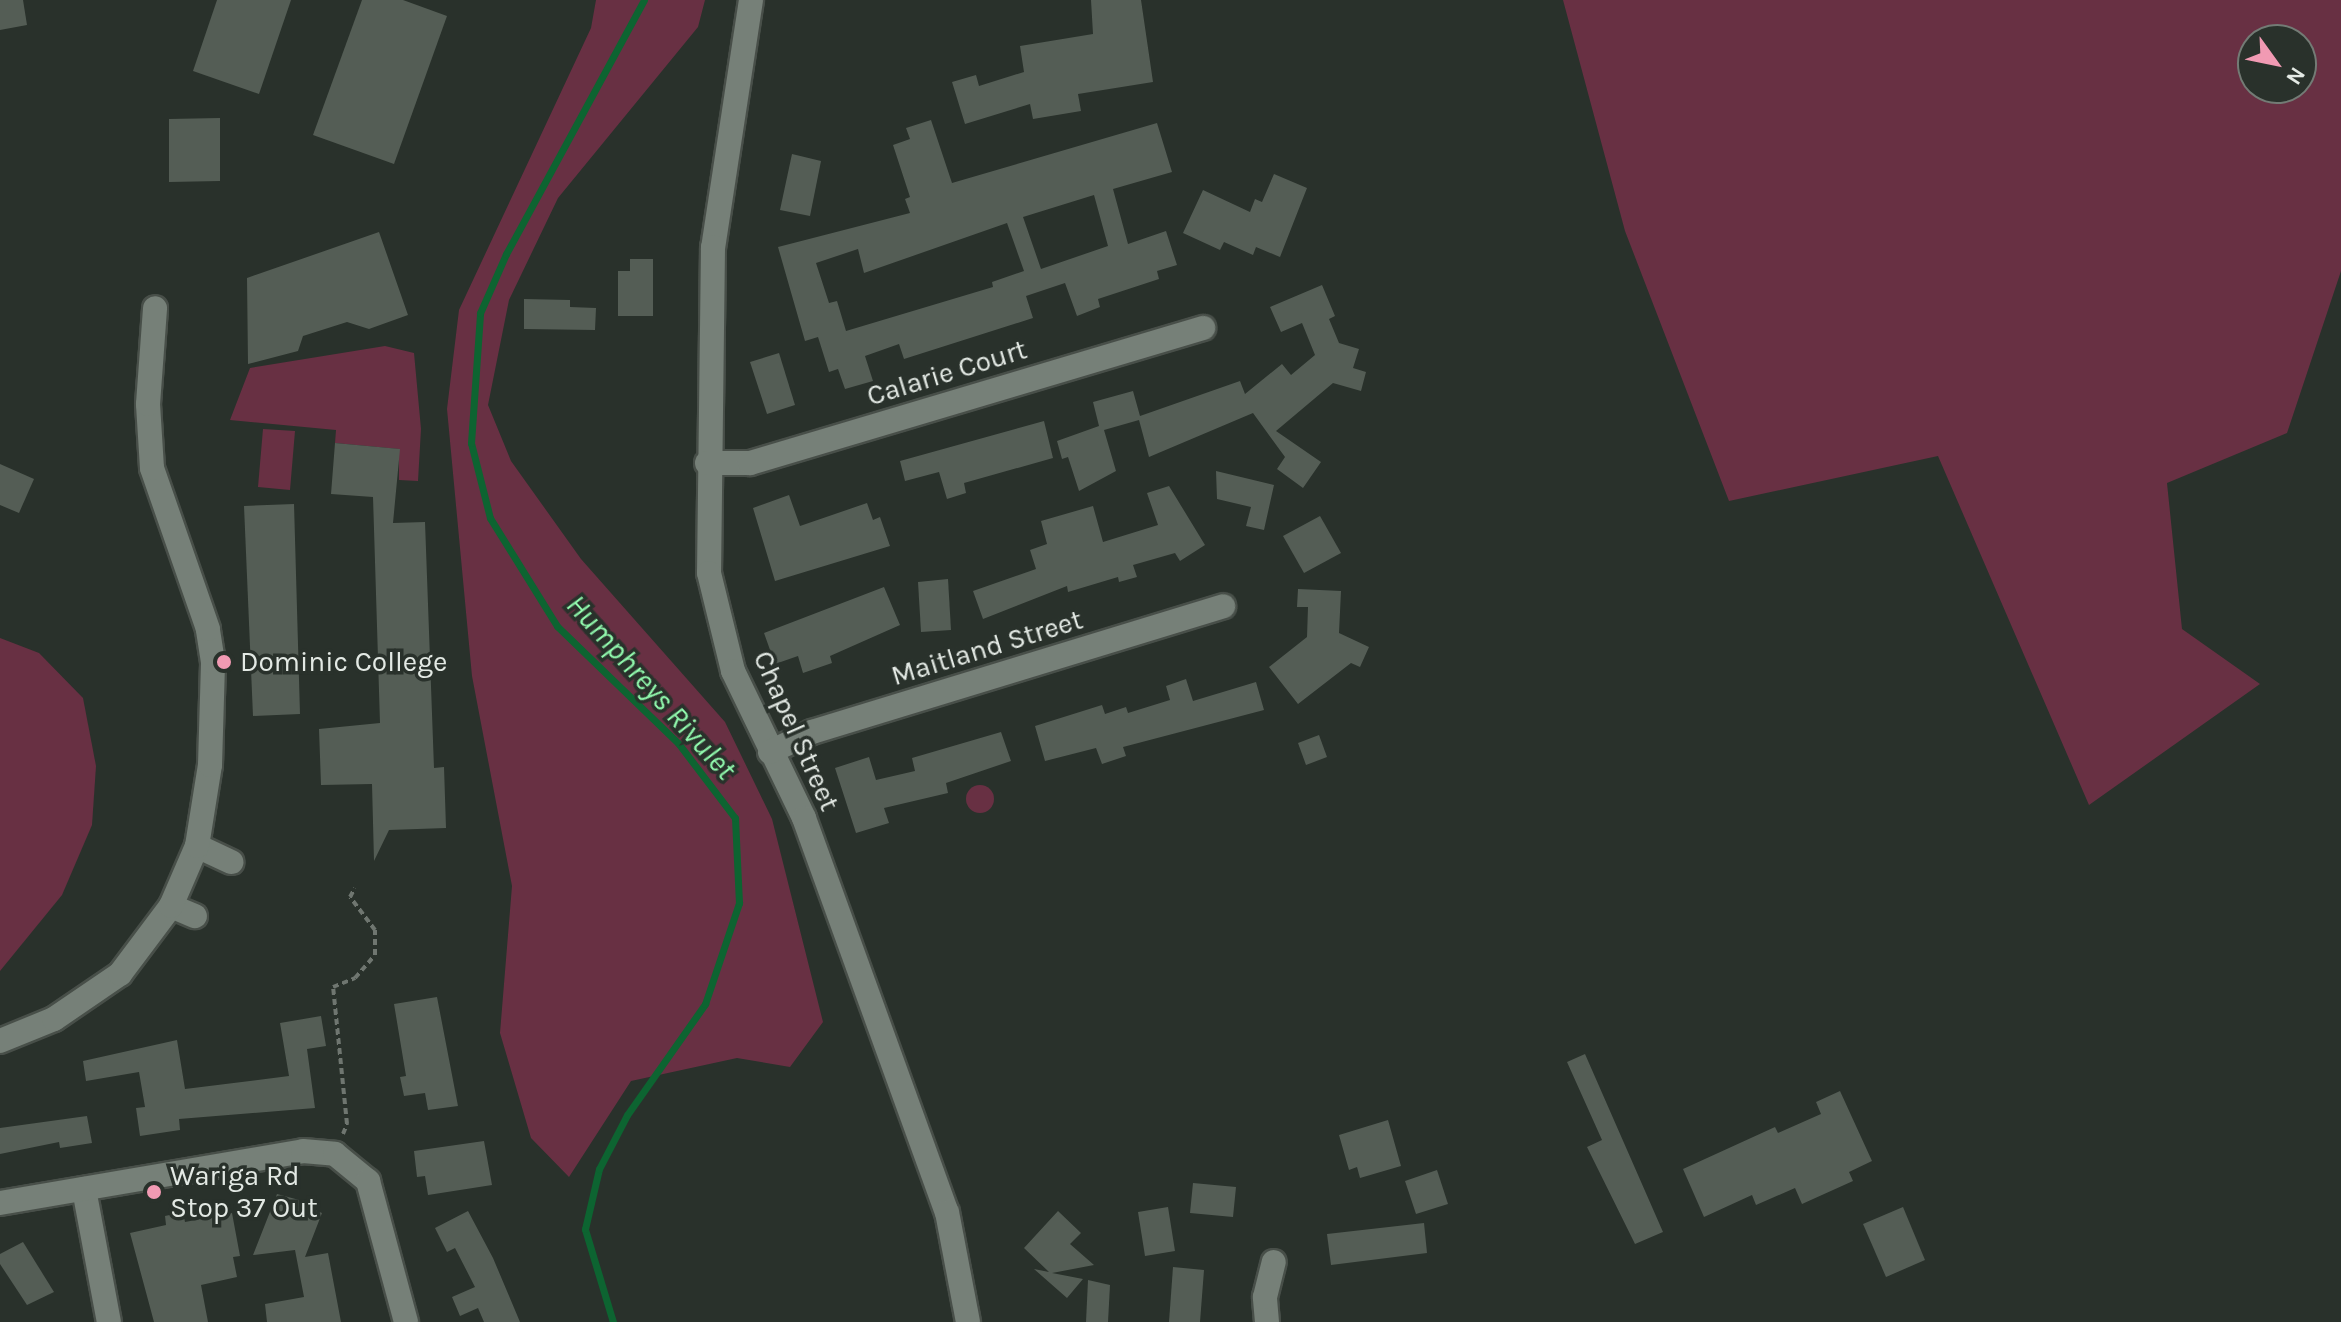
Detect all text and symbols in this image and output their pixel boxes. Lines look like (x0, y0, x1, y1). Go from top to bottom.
north arrow (2237, 24, 2317, 104)
text: N (2280, 62, 2311, 90)
street label: Calarie Court (863, 333, 1031, 413)
water label: Humphreys Rivulet (559, 587, 743, 787)
street label: Maitland Street (887, 603, 1087, 693)
place label: Dominic College (240, 645, 447, 679)
street label: Chapel Street (746, 646, 846, 816)
marker: Dominic College (215, 653, 233, 671)
place label: Wariga Rd Stop 37 Out (170, 1159, 318, 1225)
marker: Wariga Rd Stop 37 Out (145, 1183, 163, 1201)

